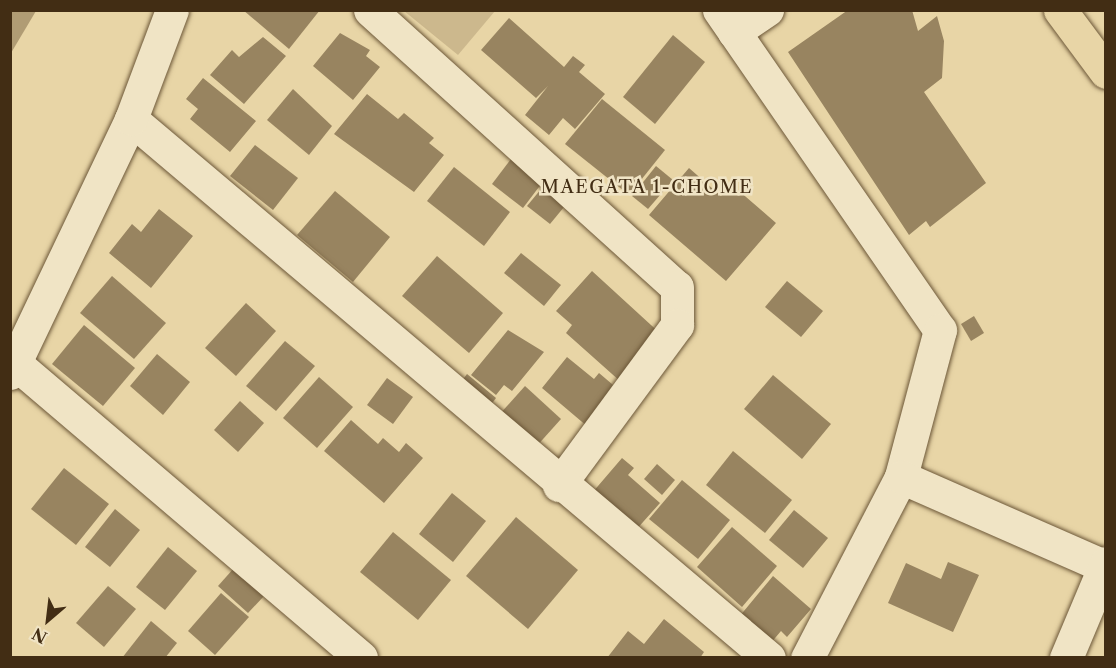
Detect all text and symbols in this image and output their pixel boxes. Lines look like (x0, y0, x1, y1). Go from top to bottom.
district label: MAEGATA 1-CHOME (540, 176, 754, 198)
north arrow (18, 590, 78, 650)
text: N (29, 624, 50, 648)

